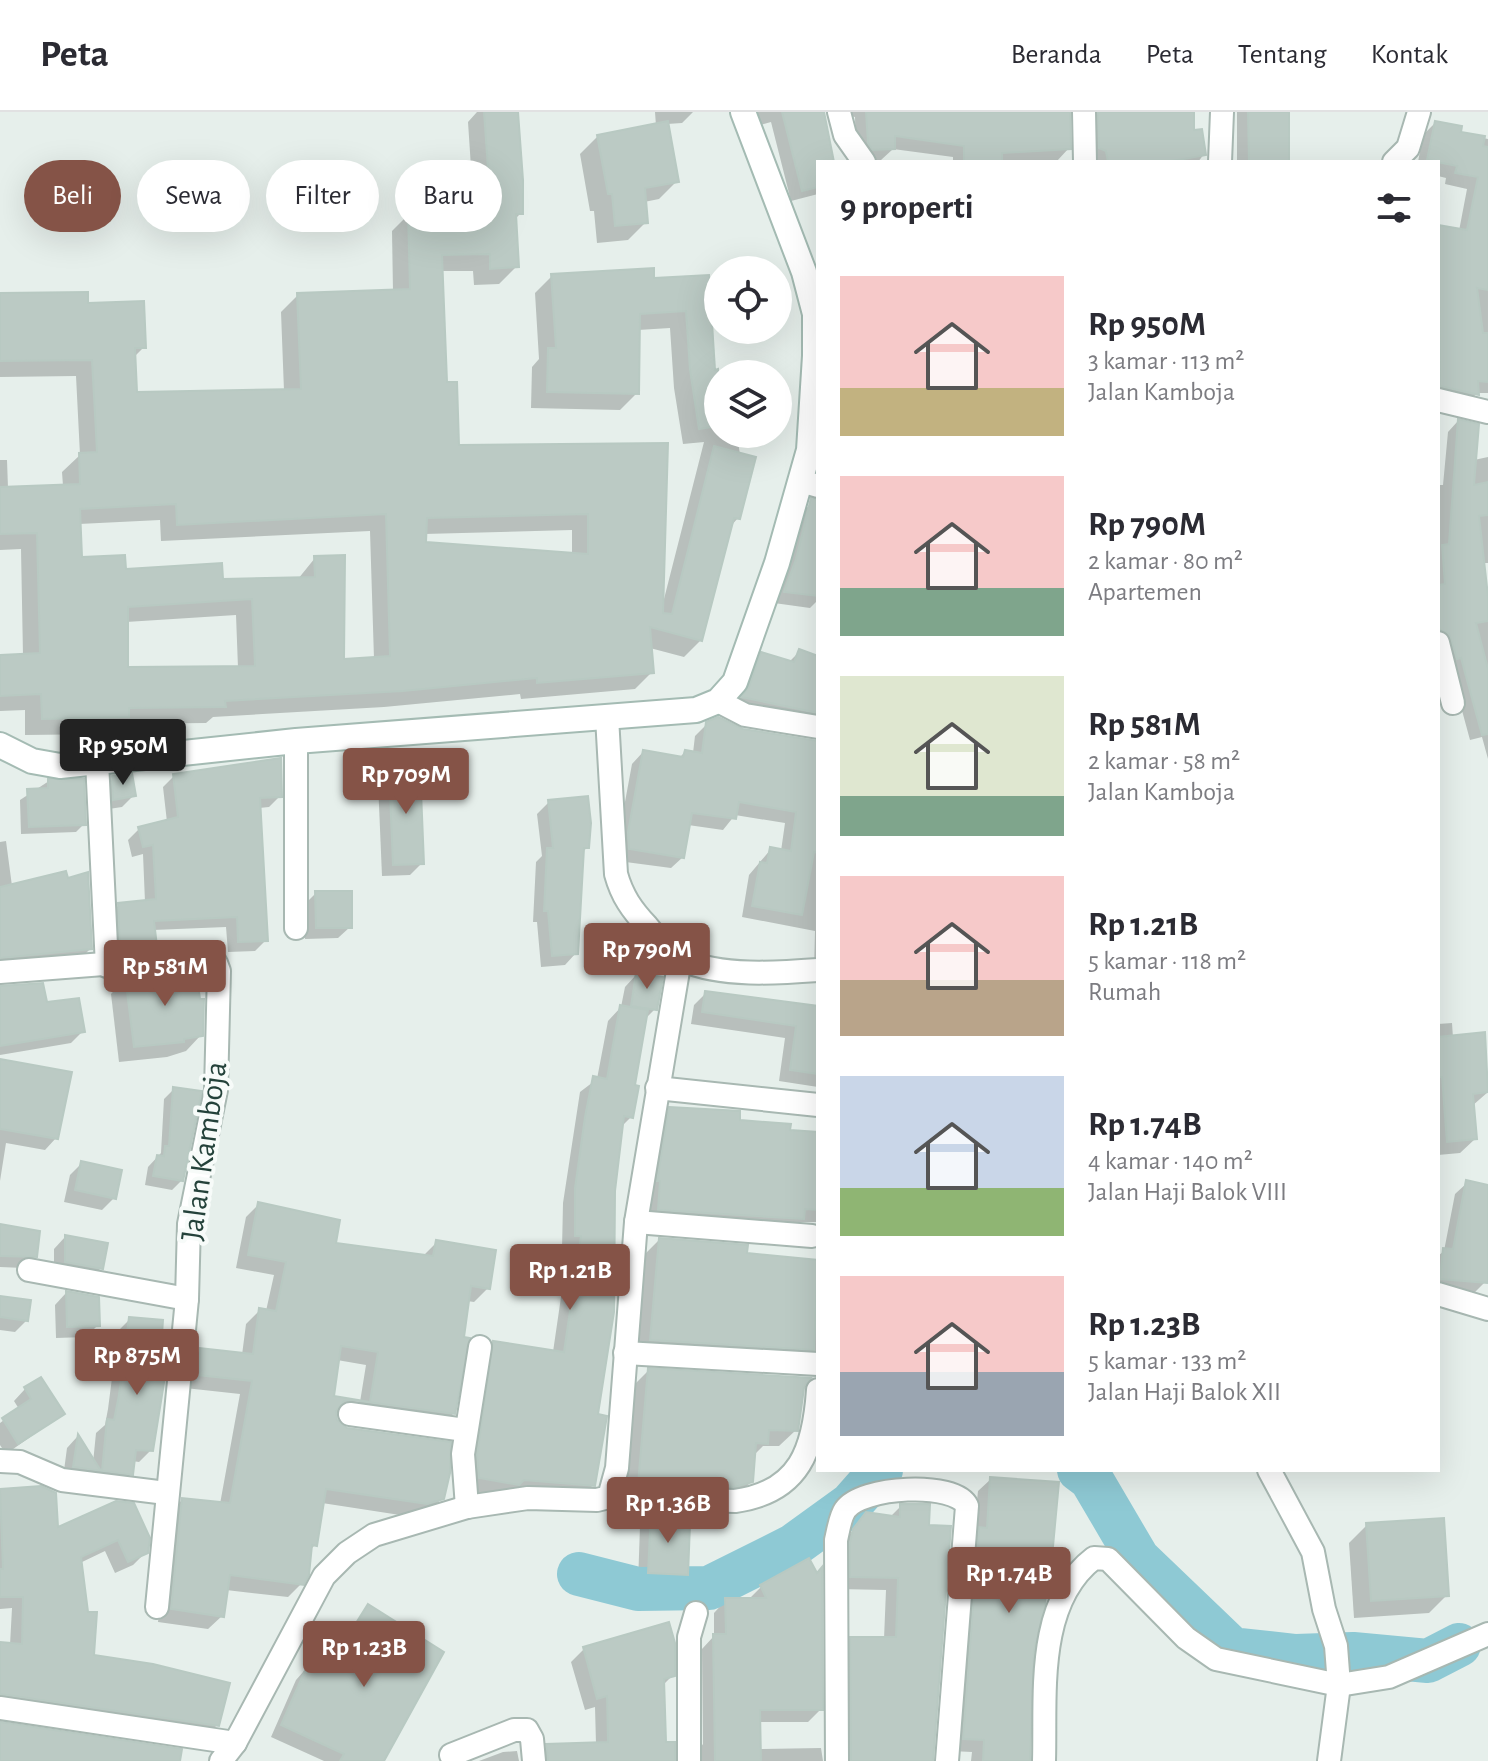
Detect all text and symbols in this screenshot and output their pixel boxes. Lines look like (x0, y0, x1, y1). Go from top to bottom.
text: Peta (40, 36, 109, 74)
text: Beranda (1011, 41, 1102, 69)
text: Peta (1146, 41, 1194, 69)
text: Tentang (1238, 41, 1327, 69)
text: Kontak (1371, 41, 1448, 69)
chip: Beli (24, 160, 121, 232)
chip: Sewa (137, 160, 250, 232)
chip: Filter (266, 160, 379, 232)
chip: Baru (395, 160, 502, 232)
icon: filters (1372, 186, 1416, 230)
text: 9 properti (840, 191, 974, 225)
map controls (704, 256, 792, 448)
button: locate (704, 256, 792, 344)
icon: home (904, 308, 1000, 404)
text: Rp 950M (1088, 308, 1206, 342)
text: 3 kamar · 113 m² (1088, 348, 1244, 374)
button: layers (704, 360, 792, 448)
text: Jalan Kamboja (1088, 379, 1235, 405)
icon: home (904, 508, 1000, 604)
text: Rp 790M (1088, 508, 1206, 542)
text: 2 kamar · 80 m² (1088, 548, 1243, 574)
text: Apartemen (1088, 579, 1202, 605)
icon: home (904, 708, 1000, 804)
text: Rp 581M (1088, 708, 1201, 742)
pin: Rp 950M (49, 719, 197, 787)
text: Rp 950M (78, 732, 168, 758)
pin: Rp 709M (332, 748, 480, 816)
text: 2 kamar · 58 m² (1088, 748, 1240, 774)
text: Rp 709M (361, 761, 451, 787)
text: Jalan Kamboja (1088, 779, 1235, 805)
icon: home (904, 908, 1000, 1004)
text: Rp 1.21B (1088, 908, 1198, 942)
pin: Rp 790M (573, 923, 721, 991)
text: Rp 790M (602, 936, 692, 962)
pin: Rp 581M (91, 940, 239, 1008)
text: 5 kamar · 118 m² (1088, 948, 1246, 974)
text: Rp 581M (122, 953, 208, 979)
text: Rumah (1088, 979, 1161, 1005)
street label: Jalan Kamboja (176, 1059, 232, 1243)
icon: home (904, 1108, 1000, 1204)
text: Rp 1.74B (1088, 1108, 1202, 1142)
text: 4 kamar · 140 m² (1088, 1148, 1253, 1174)
text: Jalan Haji Balok VIII (1088, 1179, 1287, 1205)
pin: Rp 1.21B (487, 1244, 653, 1312)
text: Rp 1.21B (528, 1257, 612, 1283)
icon: home (904, 1308, 1000, 1404)
text: Rp 1.23B (1088, 1308, 1201, 1342)
pin: Rp 875M (63, 1329, 211, 1397)
text: Rp 875M (93, 1342, 181, 1368)
text: 5 kamar · 133 m² (1088, 1348, 1246, 1374)
text: Jalan Haji Balok XII (1088, 1379, 1281, 1405)
pin: Rp 1.36B (585, 1477, 751, 1545)
text: Rp 1.36B (625, 1490, 711, 1516)
pin: Rp 1.74B (926, 1547, 1092, 1615)
text: Rp 1.74B (966, 1560, 1052, 1586)
pin: Rp 1.23B (281, 1621, 447, 1689)
text: Rp 1.23B (321, 1634, 407, 1660)

